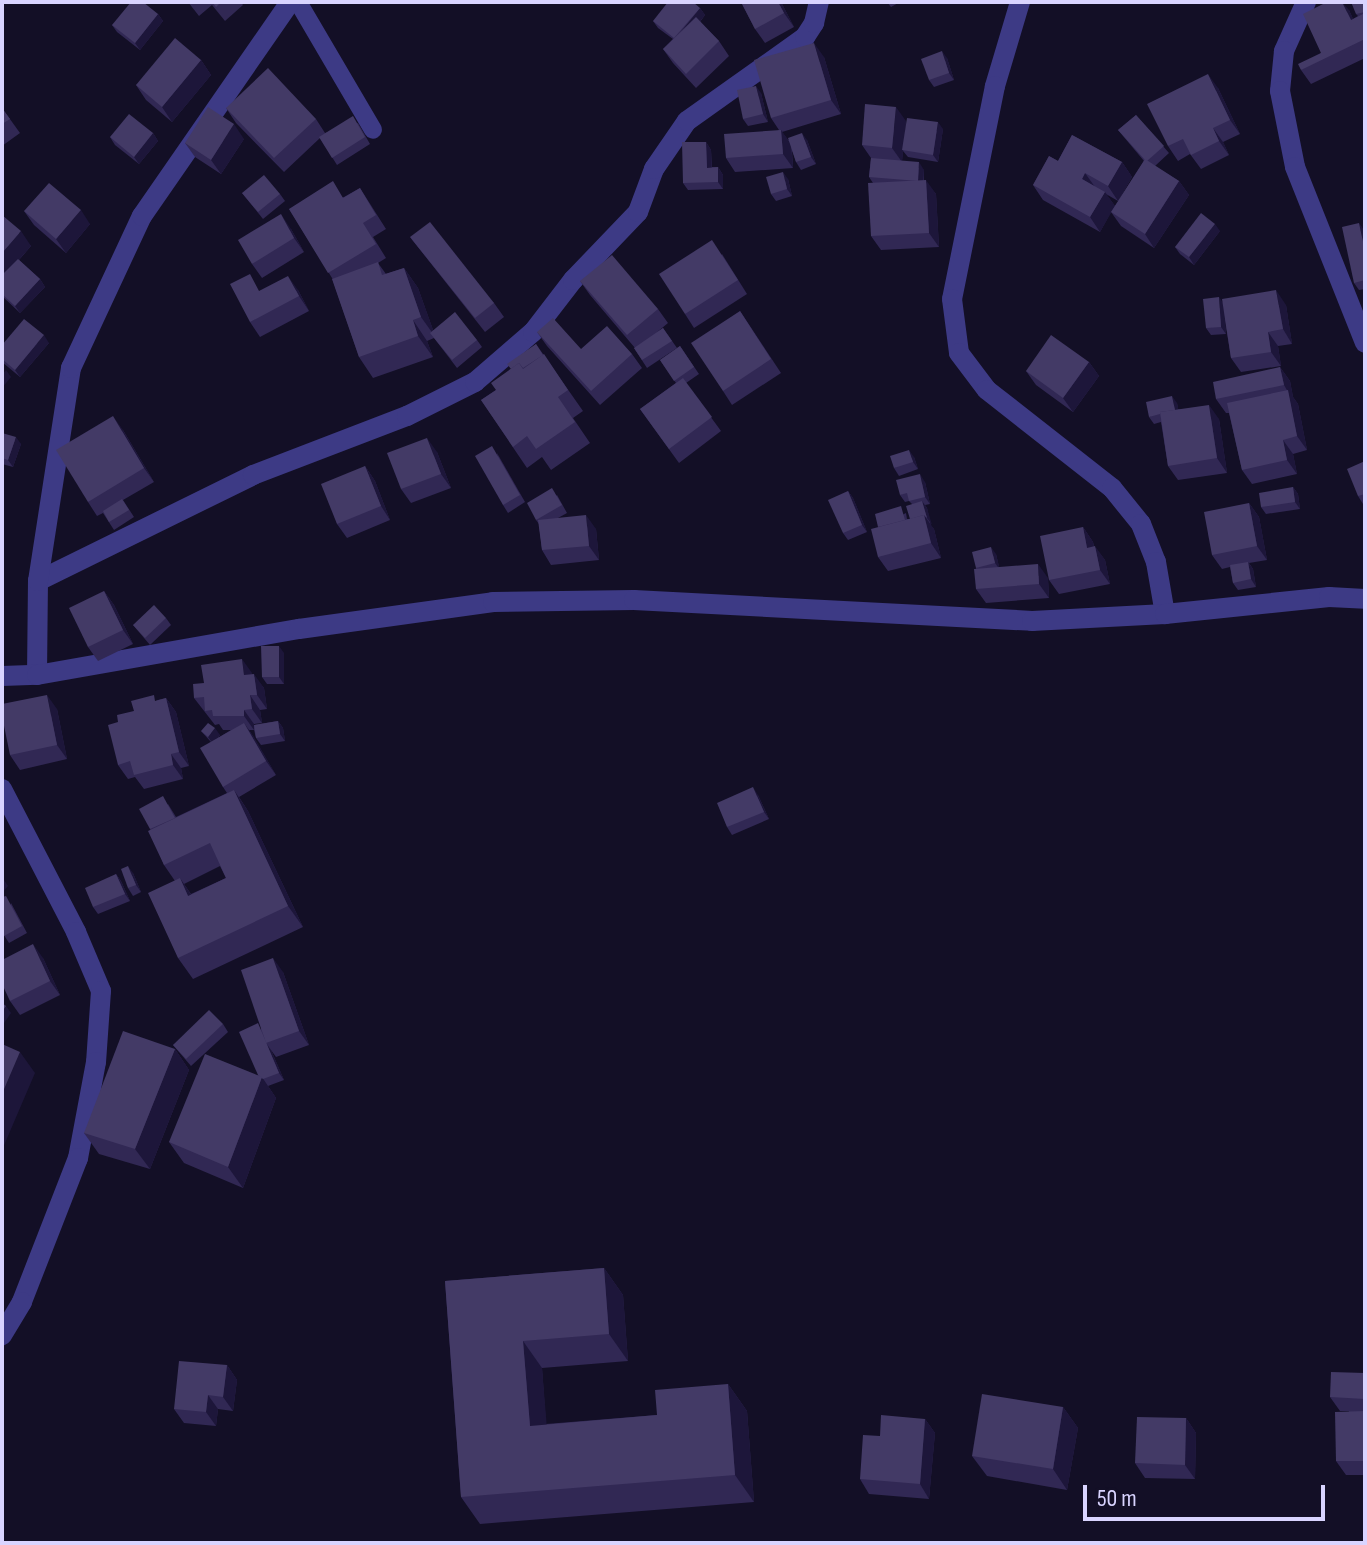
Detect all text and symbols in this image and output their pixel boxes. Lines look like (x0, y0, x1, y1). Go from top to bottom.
scale bar (1087, 1469, 1329, 1519)
text: 50 m (1097, 1484, 1137, 1513)

